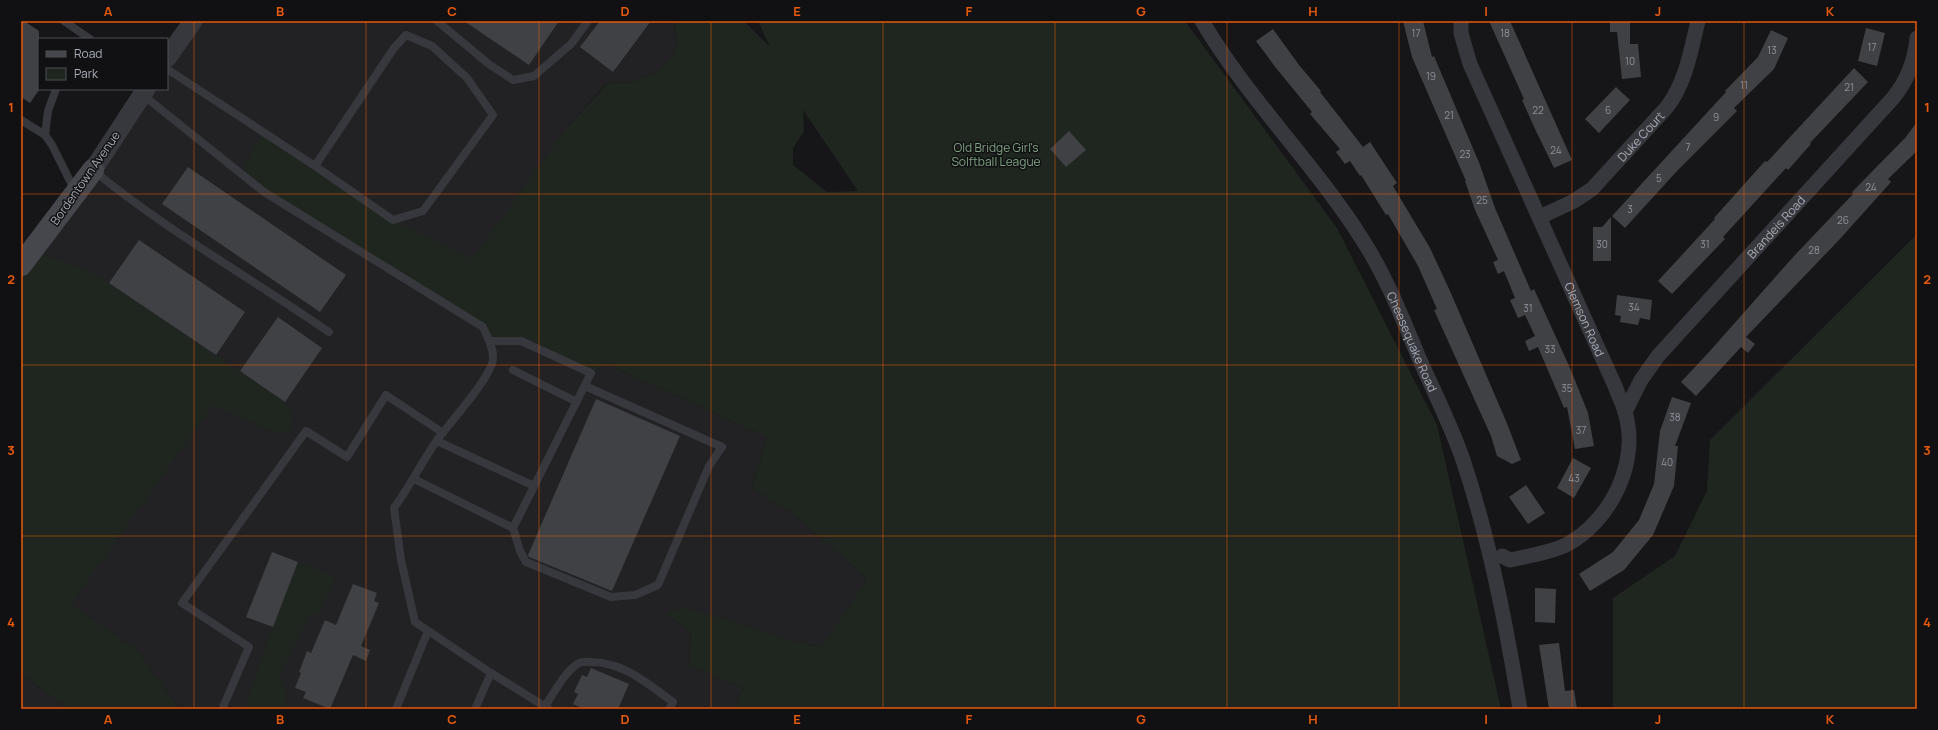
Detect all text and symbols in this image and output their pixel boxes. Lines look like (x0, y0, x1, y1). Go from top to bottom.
text: A (104, 2, 113, 20)
text: B (276, 2, 284, 20)
text: C (447, 2, 457, 20)
text: D (620, 2, 630, 20)
text: E (793, 2, 801, 20)
text: F (966, 2, 973, 20)
text: G (1136, 2, 1146, 20)
text: H (1308, 2, 1318, 20)
text: I (1484, 2, 1488, 20)
text: J (1655, 2, 1661, 20)
text: K (1826, 2, 1835, 20)
house number: 17 (1412, 26, 1420, 40)
house number: 18 (1500, 26, 1510, 40)
legend (38, 38, 168, 90)
house number: 17 (1868, 40, 1876, 54)
house number: 13 (1767, 43, 1777, 57)
text: Road (74, 45, 102, 62)
house number: 10 (1625, 54, 1635, 68)
text: Park (74, 65, 99, 82)
house number: 19 (1426, 69, 1436, 83)
house number: 11 (1740, 78, 1748, 92)
house number: 21 (1844, 80, 1854, 94)
text: 1 (8, 98, 14, 116)
text: 1 (1924, 98, 1930, 116)
house number: 22 (1532, 103, 1544, 117)
house number: 6 (1605, 103, 1611, 117)
street label: Duke Court (1613, 107, 1668, 165)
house number: 21 (1444, 108, 1454, 122)
house number: 9 (1713, 110, 1719, 124)
street label: Bordentown Avenue (46, 128, 124, 228)
park label: Old Bridge Girl's Solftball League (951, 139, 1041, 170)
house number: 7 (1685, 140, 1691, 154)
house number: 24 (1550, 143, 1562, 157)
house number: 23 (1459, 147, 1471, 161)
house number: 5 (1656, 171, 1662, 185)
house number: 24 (1865, 180, 1877, 194)
street label: Brandeis Road (1743, 192, 1809, 262)
house number: 25 (1476, 193, 1488, 207)
house number: 3 (1627, 202, 1633, 216)
house number: 26 (1837, 213, 1849, 227)
house number: 30 (1596, 237, 1608, 251)
house number: 31 (1700, 237, 1710, 251)
house number: 28 (1808, 243, 1820, 257)
text: 2 (7, 270, 15, 288)
text: 2 (1923, 270, 1931, 288)
street label: Clemson Road (1561, 279, 1609, 359)
street label: Cheesequake Road (1383, 289, 1442, 394)
house number: 34 (1628, 300, 1640, 314)
house number: 31 (1523, 301, 1533, 315)
house number: 33 (1544, 342, 1556, 356)
house number: 35 (1561, 381, 1573, 395)
house number: 38 (1669, 410, 1681, 424)
house number: 37 (1576, 423, 1586, 437)
text: 3 (7, 441, 15, 459)
text: 3 (1923, 441, 1931, 459)
house number: 40 (1661, 455, 1673, 469)
house number: 43 (1568, 471, 1580, 485)
text: 4 (7, 613, 15, 631)
text: 4 (1923, 613, 1931, 631)
text: A (104, 710, 113, 728)
text: B (276, 710, 284, 728)
text: C (447, 710, 457, 728)
text: D (620, 710, 630, 728)
text: E (793, 710, 801, 728)
text: F (966, 710, 973, 728)
text: G (1136, 710, 1146, 728)
text: H (1308, 710, 1318, 728)
text: I (1484, 710, 1488, 728)
text: J (1655, 710, 1661, 728)
text: K (1826, 710, 1835, 728)

